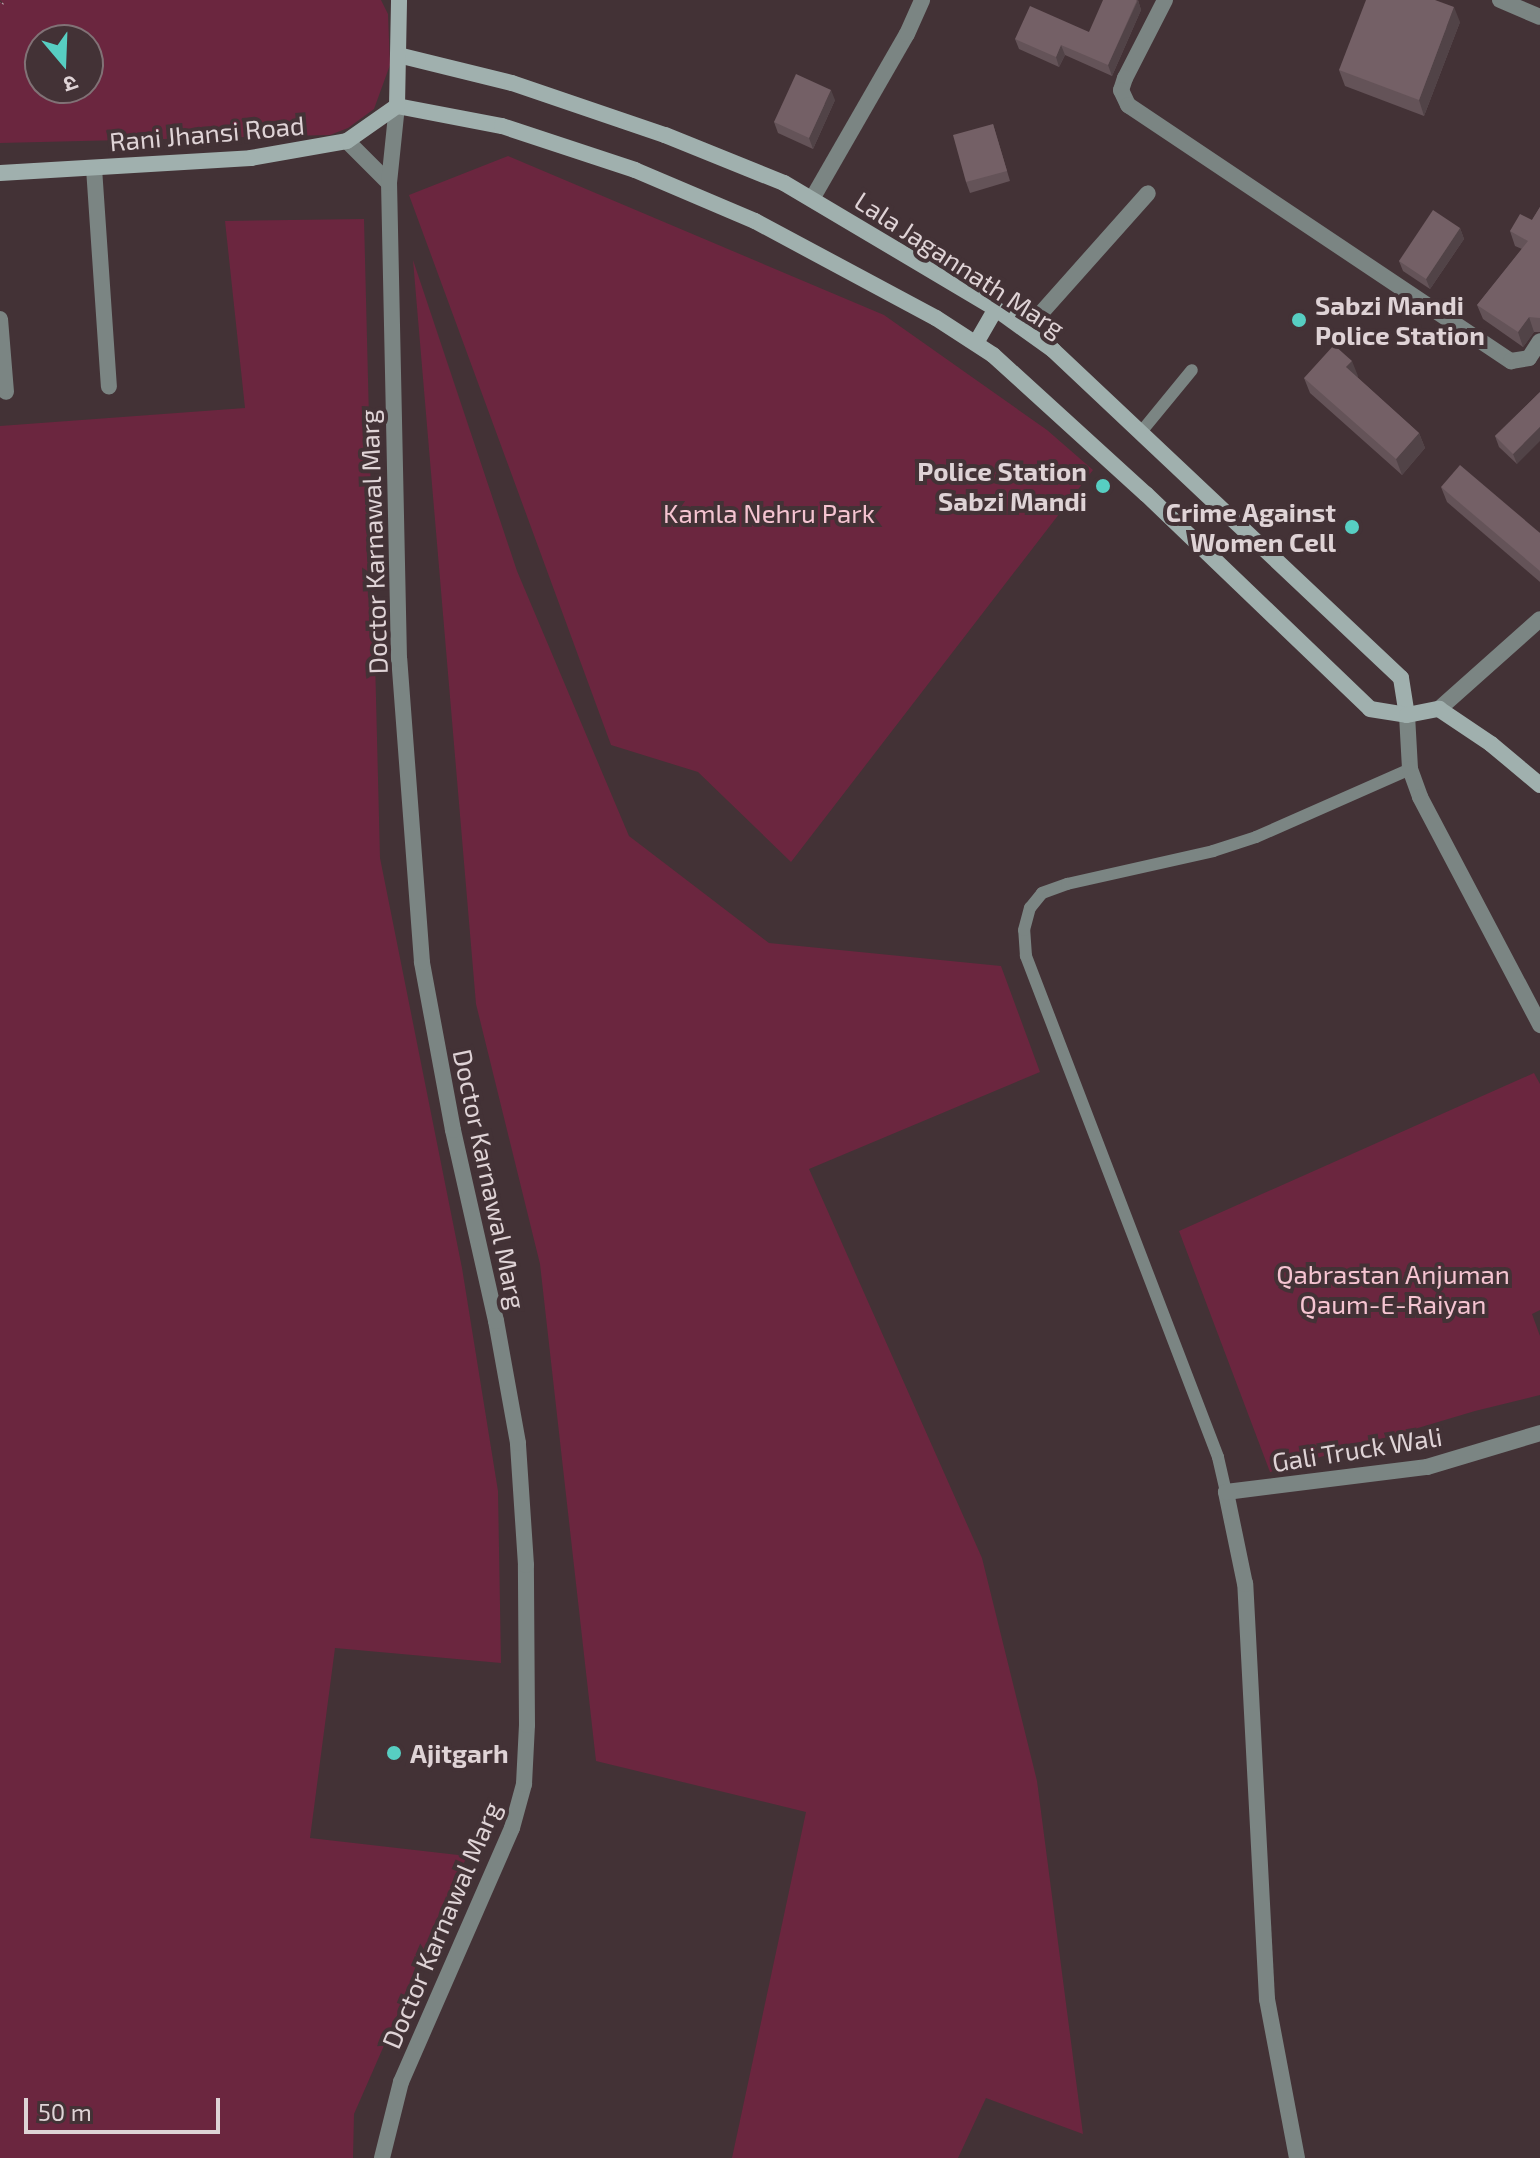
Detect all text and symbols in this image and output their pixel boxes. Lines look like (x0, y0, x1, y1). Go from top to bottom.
north arrow (24, 24, 104, 104)
text: उ (61, 70, 81, 99)
street label: Rani Jhansi Road (108, 109, 306, 157)
street label: Lala Jagannath Marg (849, 184, 1071, 344)
place label: Sabzi Mandi Police Station (1315, 289, 1485, 350)
marker: Sabzi Mandi Police Station (1290, 311, 1308, 329)
street label: Doctor Karnawal Marg (353, 408, 393, 676)
place label: Police Station Sabzi Mandi (917, 455, 1087, 516)
marker: Police Station Sabzi Mandi (1094, 477, 1112, 495)
place label: Crime Against Women Cell (1165, 496, 1336, 558)
park label: Kamla Nehru Park (663, 497, 875, 529)
marker: Crime Against Women Cell (1343, 518, 1361, 536)
street label: Doctor Karnawal Marg (447, 1046, 533, 1312)
park label: Qabrastan Anjuman Qaum-E-Raiyan (1276, 1258, 1510, 1320)
street label: Gali Truck Wali (1269, 1420, 1445, 1478)
place label: Ajitgarh (410, 1737, 509, 1769)
marker: Ajitgarh (385, 1744, 403, 1762)
street label: Doctor Karnawal Marg (375, 1796, 507, 2054)
scale bar (28, 2082, 224, 2132)
text: 50 m (38, 2097, 92, 2126)

